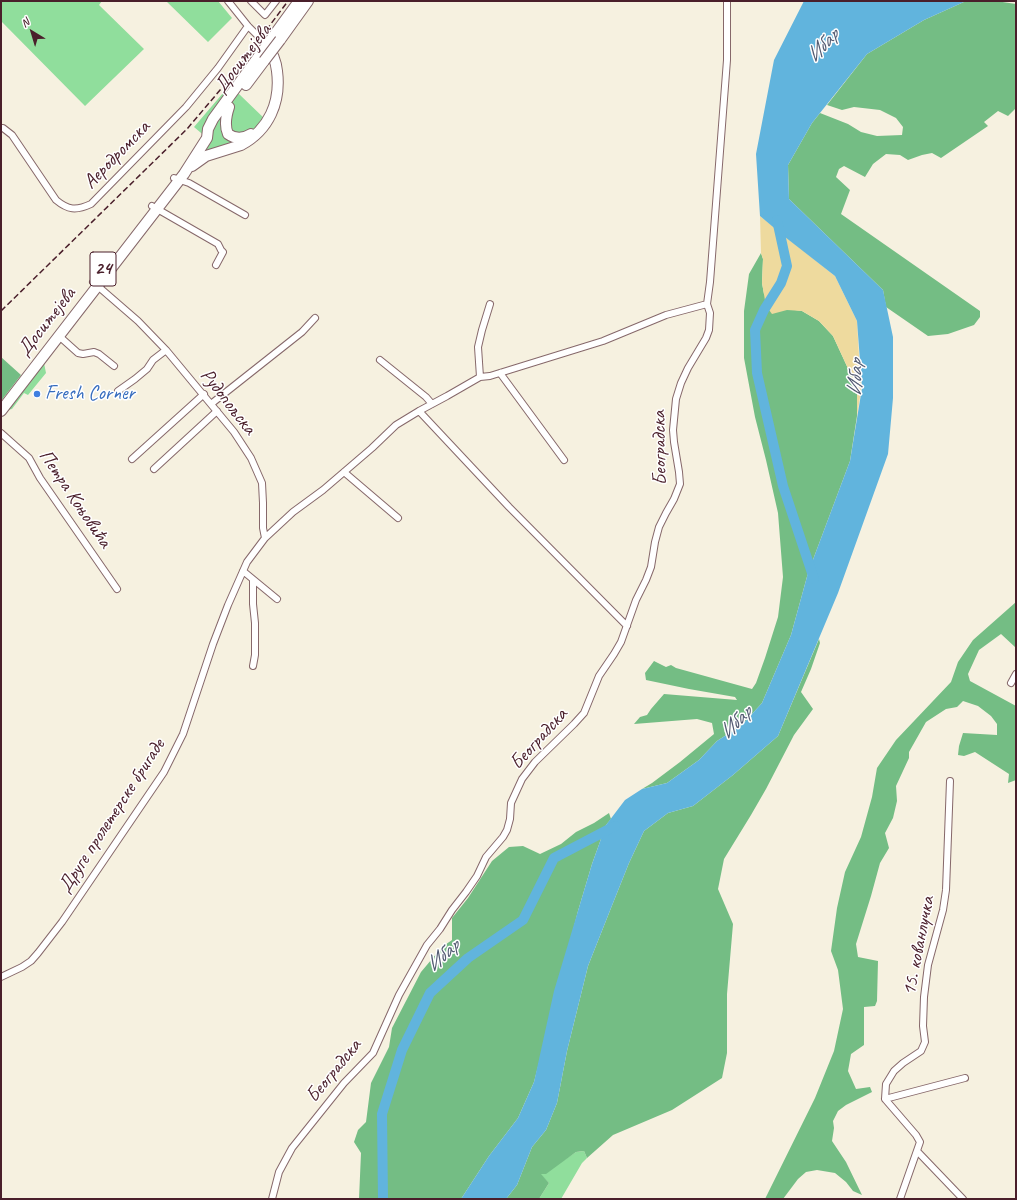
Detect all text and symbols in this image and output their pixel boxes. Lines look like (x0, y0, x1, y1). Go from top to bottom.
north arrow (12, 12, 52, 52)
text: N (18, 15, 32, 30)
street label: Доситејева (209, 20, 277, 98)
water label: Ибар (801, 24, 845, 68)
street label: Аеродромска (79, 116, 155, 194)
road number: 24 (90, 252, 116, 286)
street label: Доситејева (13, 283, 81, 361)
water label: Ибар (843, 359, 869, 397)
street label: Рудопољска (195, 364, 261, 440)
place label: Fresh Corner (45, 382, 135, 406)
marker: Fresh Corner (32, 389, 42, 399)
street label: Београдска (647, 410, 673, 486)
street label: Петра Коњовића (33, 445, 117, 553)
water label: Ибар (714, 701, 758, 745)
street label: Београдска (505, 703, 573, 775)
street label: Друге пролетерске бригаде (53, 735, 171, 897)
street label: 15. кованлучка (898, 894, 940, 998)
water label: Ибар (421, 934, 465, 978)
street label: Београдска (301, 1034, 367, 1108)

